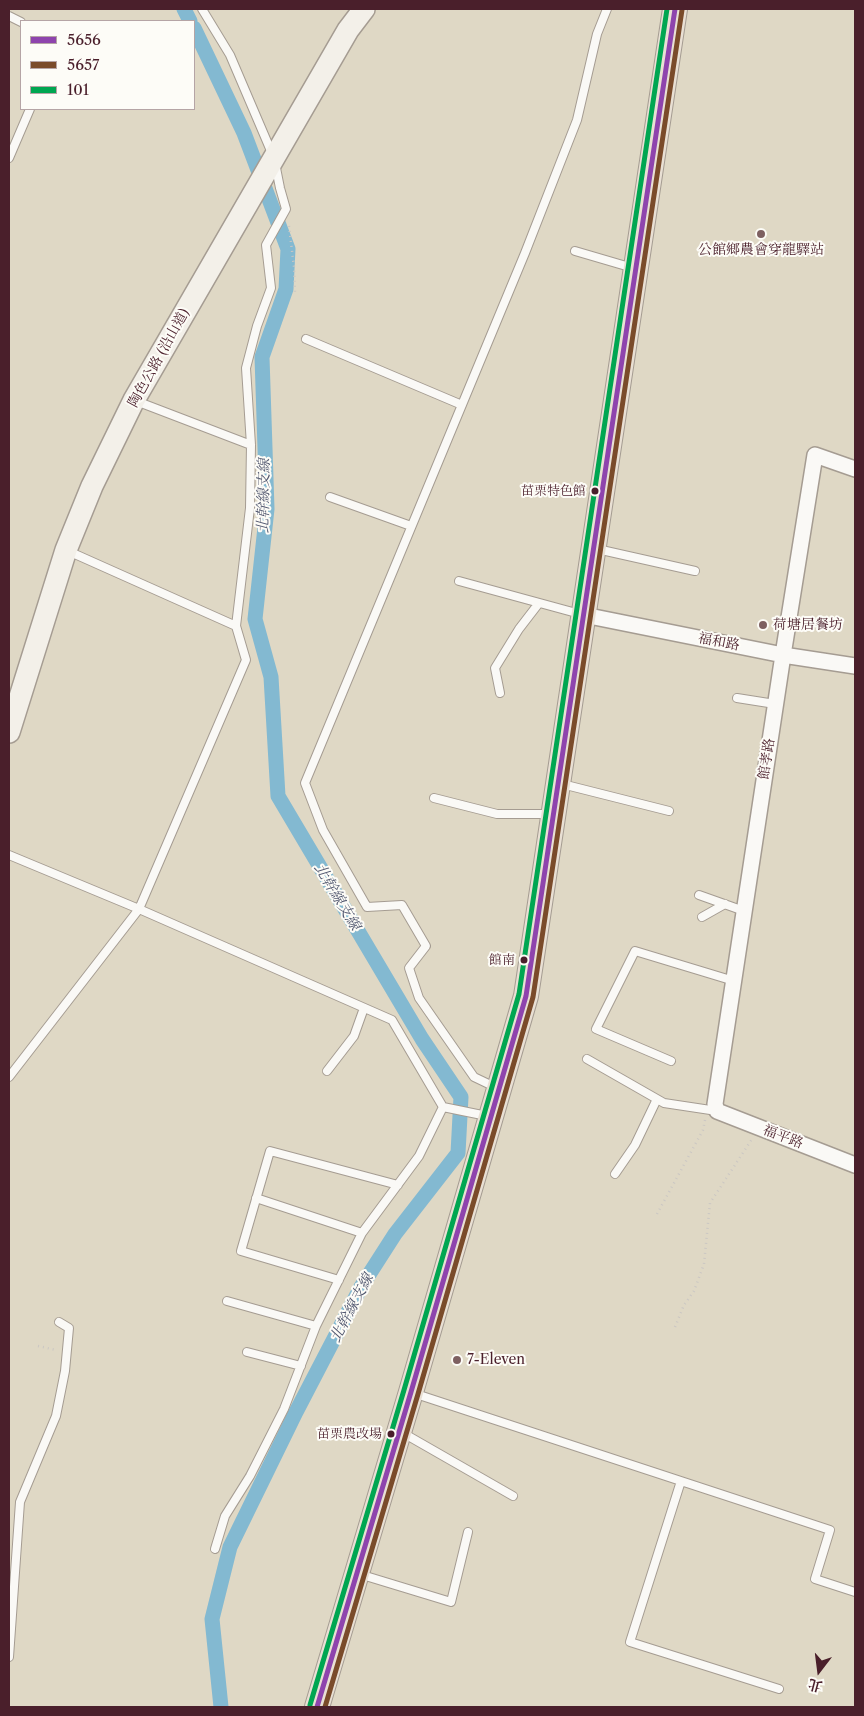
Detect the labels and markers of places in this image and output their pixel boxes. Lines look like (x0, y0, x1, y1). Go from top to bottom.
marker: 公館鄉農會穿龍驛站 (755, 228, 767, 240)
place label: 公館鄉農會穿龍驛站 (698, 242, 824, 258)
place label: 苗栗特色館 (521, 483, 586, 499)
marker: 苗栗特色館 (590, 486, 600, 496)
place label: 荷塘居餐坊 (773, 617, 843, 633)
marker: 荷塘居餐坊 (757, 619, 769, 631)
place label: 館南 (489, 952, 515, 968)
marker: 館南 (519, 955, 529, 965)
place label: 7-Eleven (467, 1352, 525, 1368)
marker: 7-Eleven (451, 1354, 463, 1366)
place label: 苗栗農改場 (317, 1426, 382, 1442)
marker: 苗栗農改場 (386, 1429, 396, 1439)

